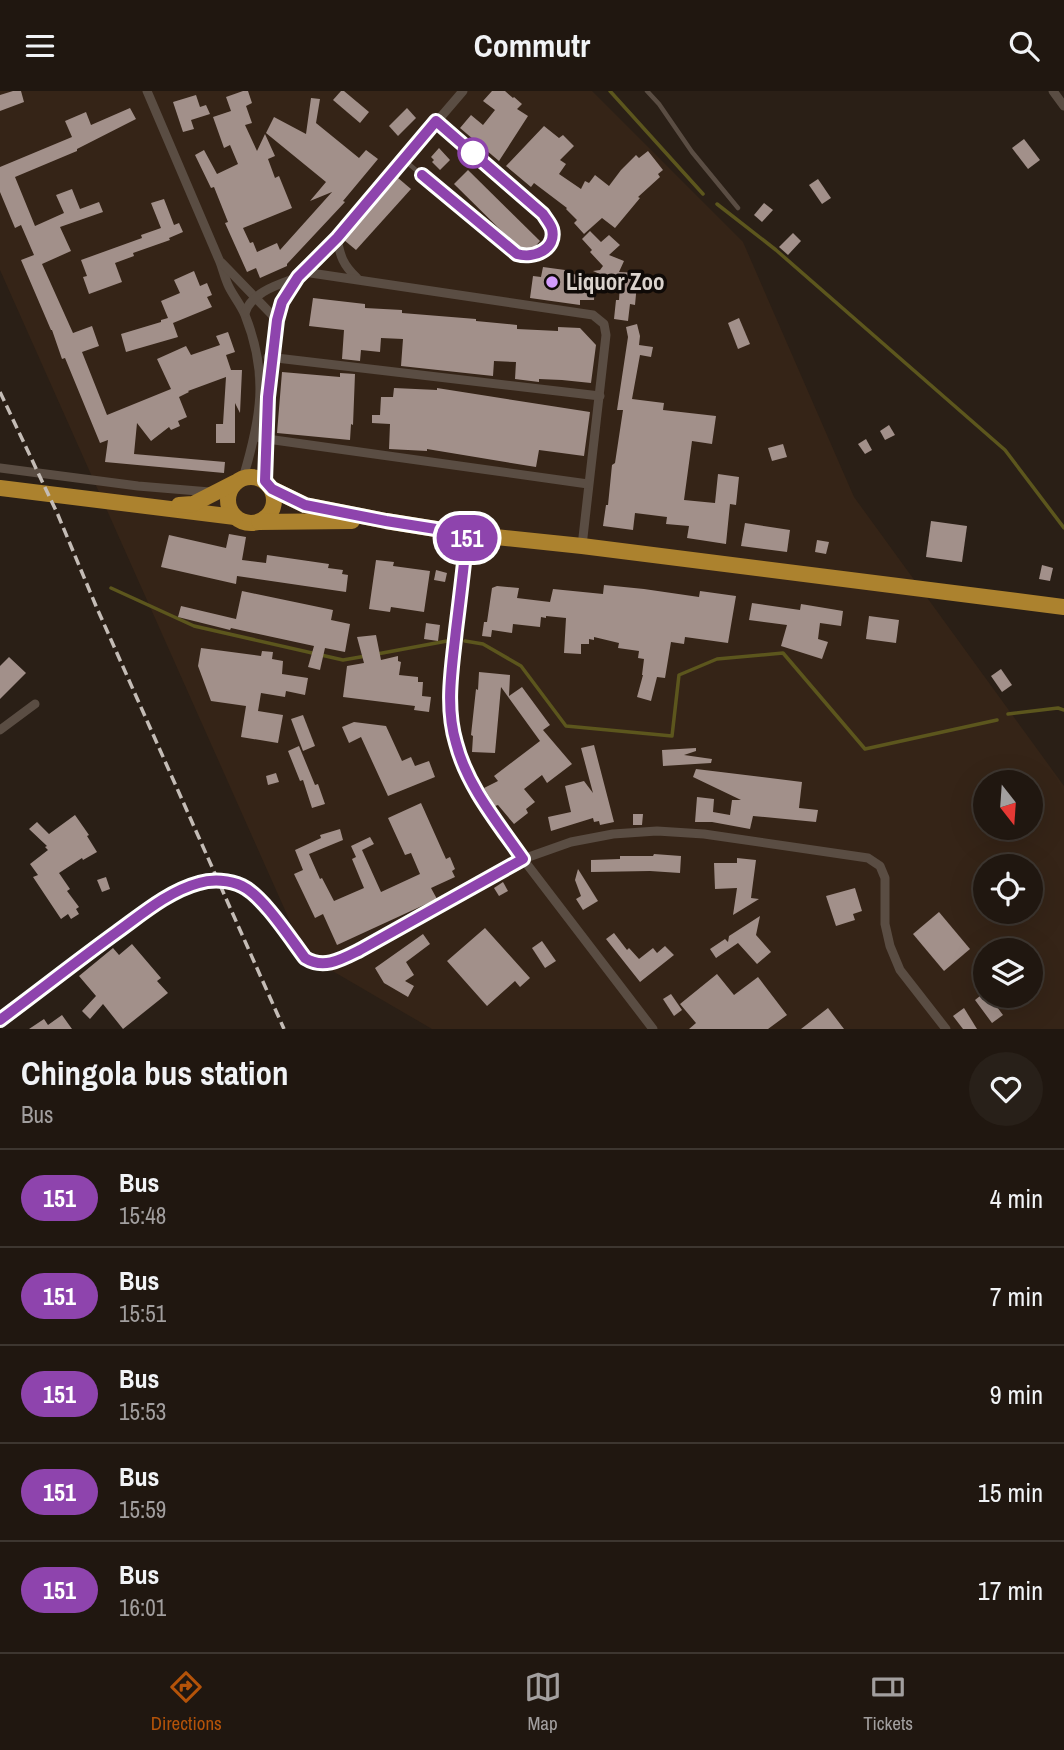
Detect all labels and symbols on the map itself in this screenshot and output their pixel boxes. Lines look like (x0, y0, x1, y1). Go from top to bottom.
unlabelled marker (458, 138, 488, 168)
place label: Liquor Zoo (566, 266, 665, 297)
marker: Liquor Zoo (544, 274, 560, 290)
line badge: 151 (427, 515, 507, 561)
north arrow (973, 770, 1043, 840)

